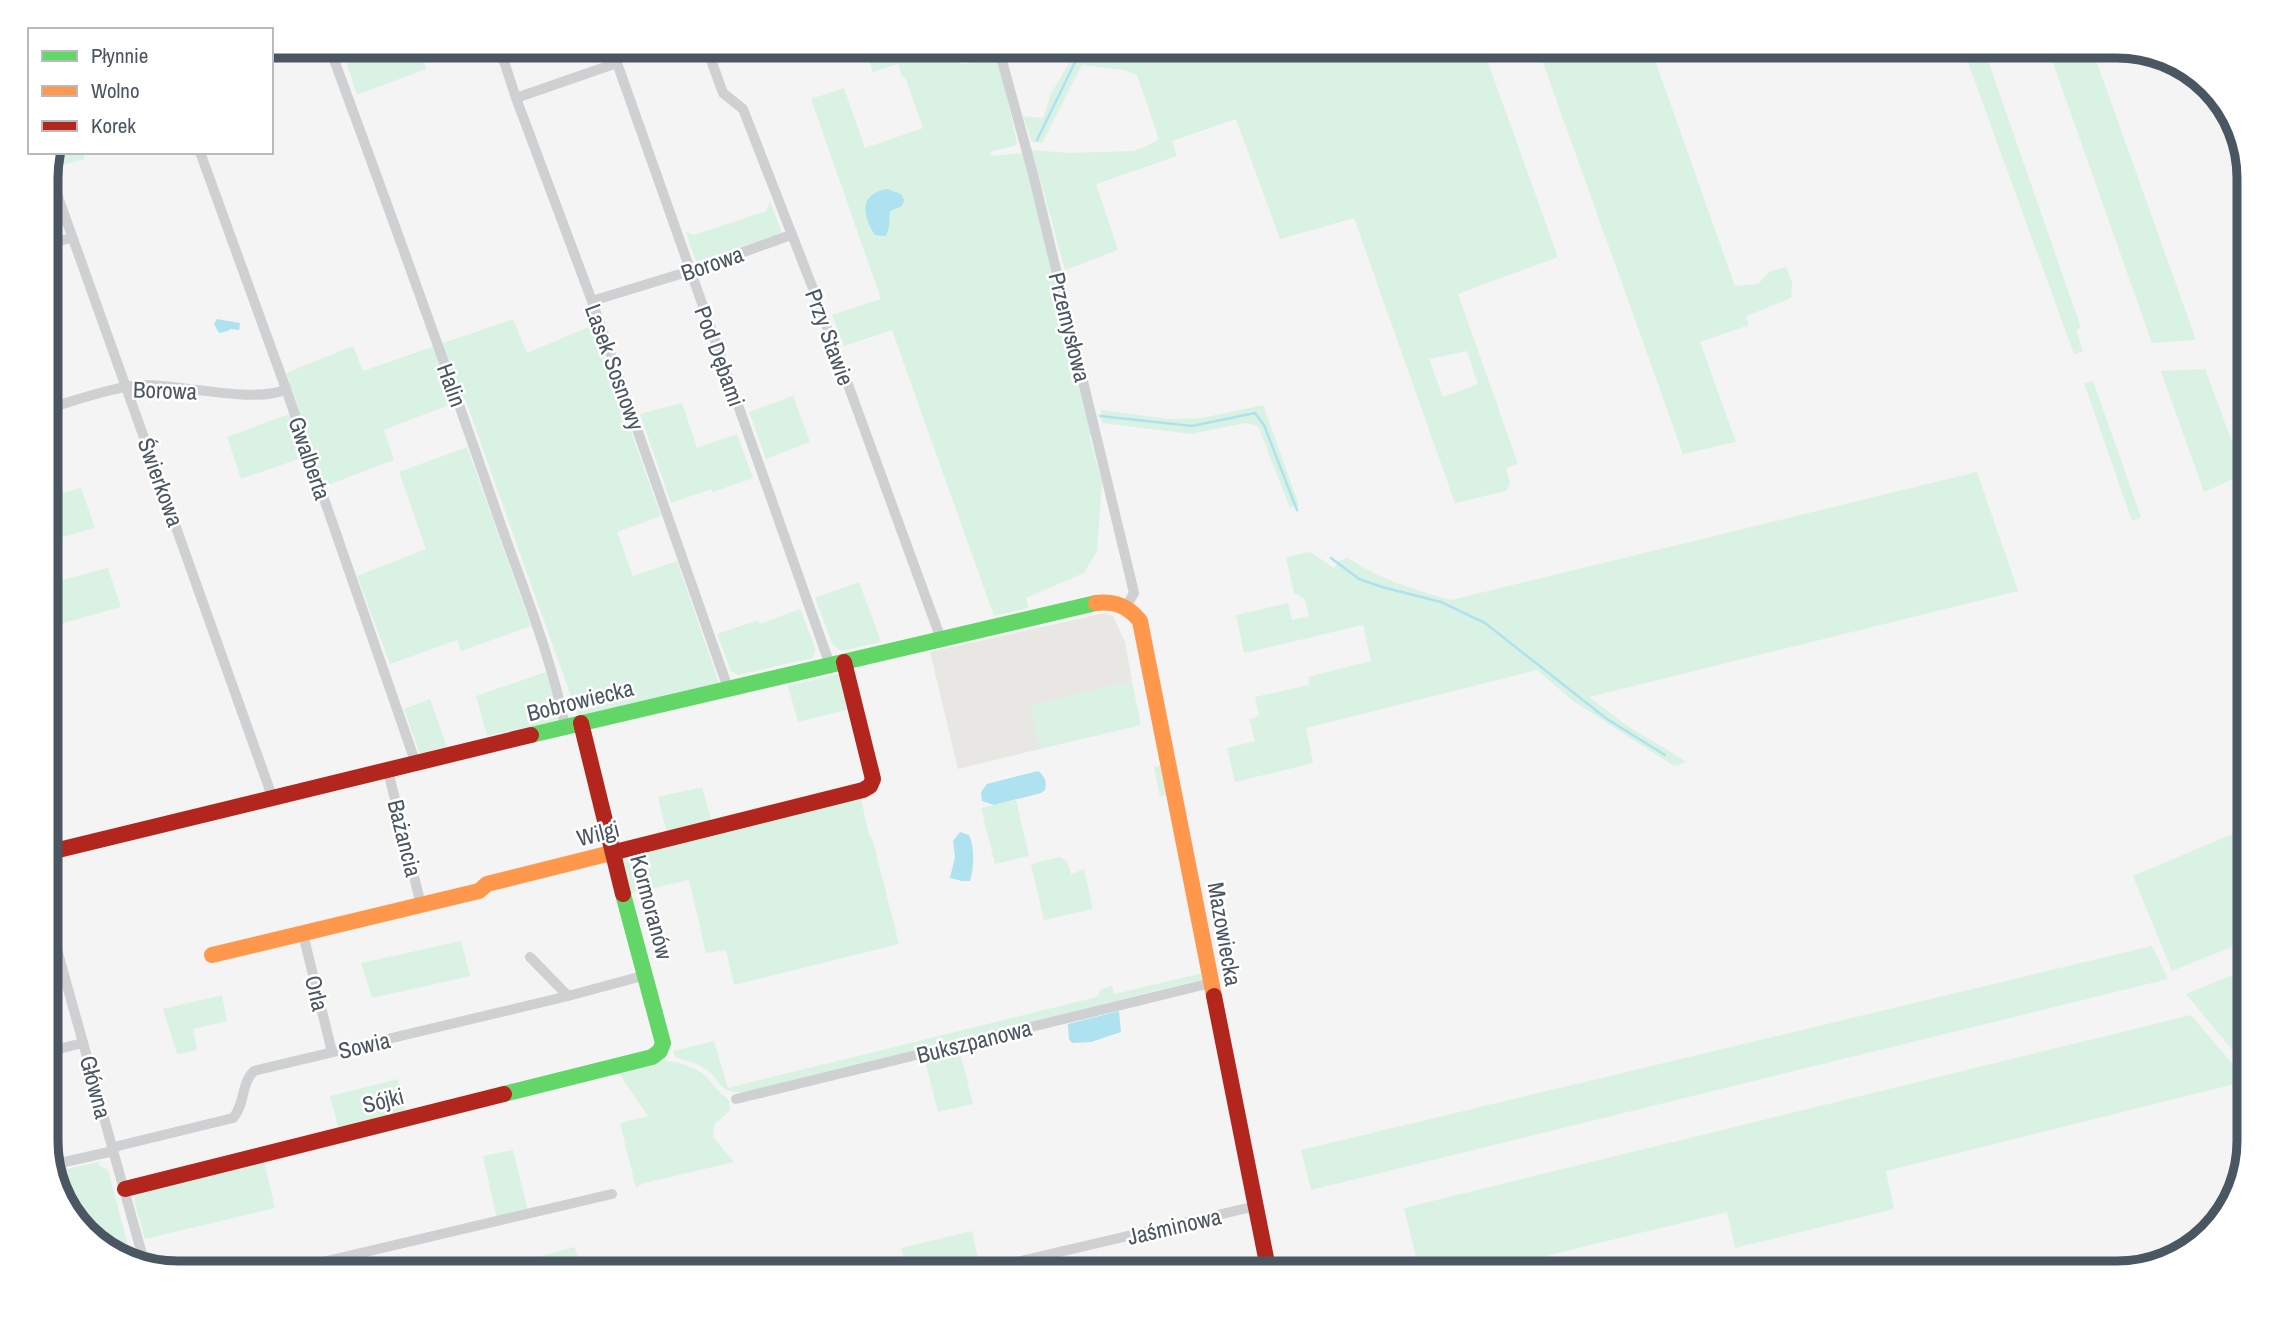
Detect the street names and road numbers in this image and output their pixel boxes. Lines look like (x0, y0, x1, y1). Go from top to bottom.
street label: Borowa (677, 238, 748, 288)
street label: Przemysłowa (1041, 269, 1099, 386)
street label: Przy Stawie (798, 284, 862, 390)
street label: Lasek Sosnowy (578, 300, 652, 435)
street label: Pod Dębami (688, 301, 752, 411)
street label: Halin (430, 359, 474, 411)
street label: Borowa (133, 373, 198, 407)
street label: Gwalberta (281, 412, 339, 504)
street label: Świerkowa (131, 433, 192, 531)
street label: Bobrowiecka (523, 672, 637, 728)
street label: Bażancia (380, 796, 430, 880)
street label: Wilgi (573, 813, 623, 853)
street label: Kormoranów (623, 851, 681, 963)
street label: Mazowiecka (1201, 880, 1249, 989)
street label: Orla (298, 972, 336, 1015)
street label: Bukszpanowa (913, 1012, 1035, 1070)
street label: Sowia (335, 1024, 394, 1066)
street label: Główna (73, 1052, 119, 1122)
street label: Sójki (359, 1080, 407, 1120)
street label: Jaśminowa (1124, 1200, 1224, 1252)

